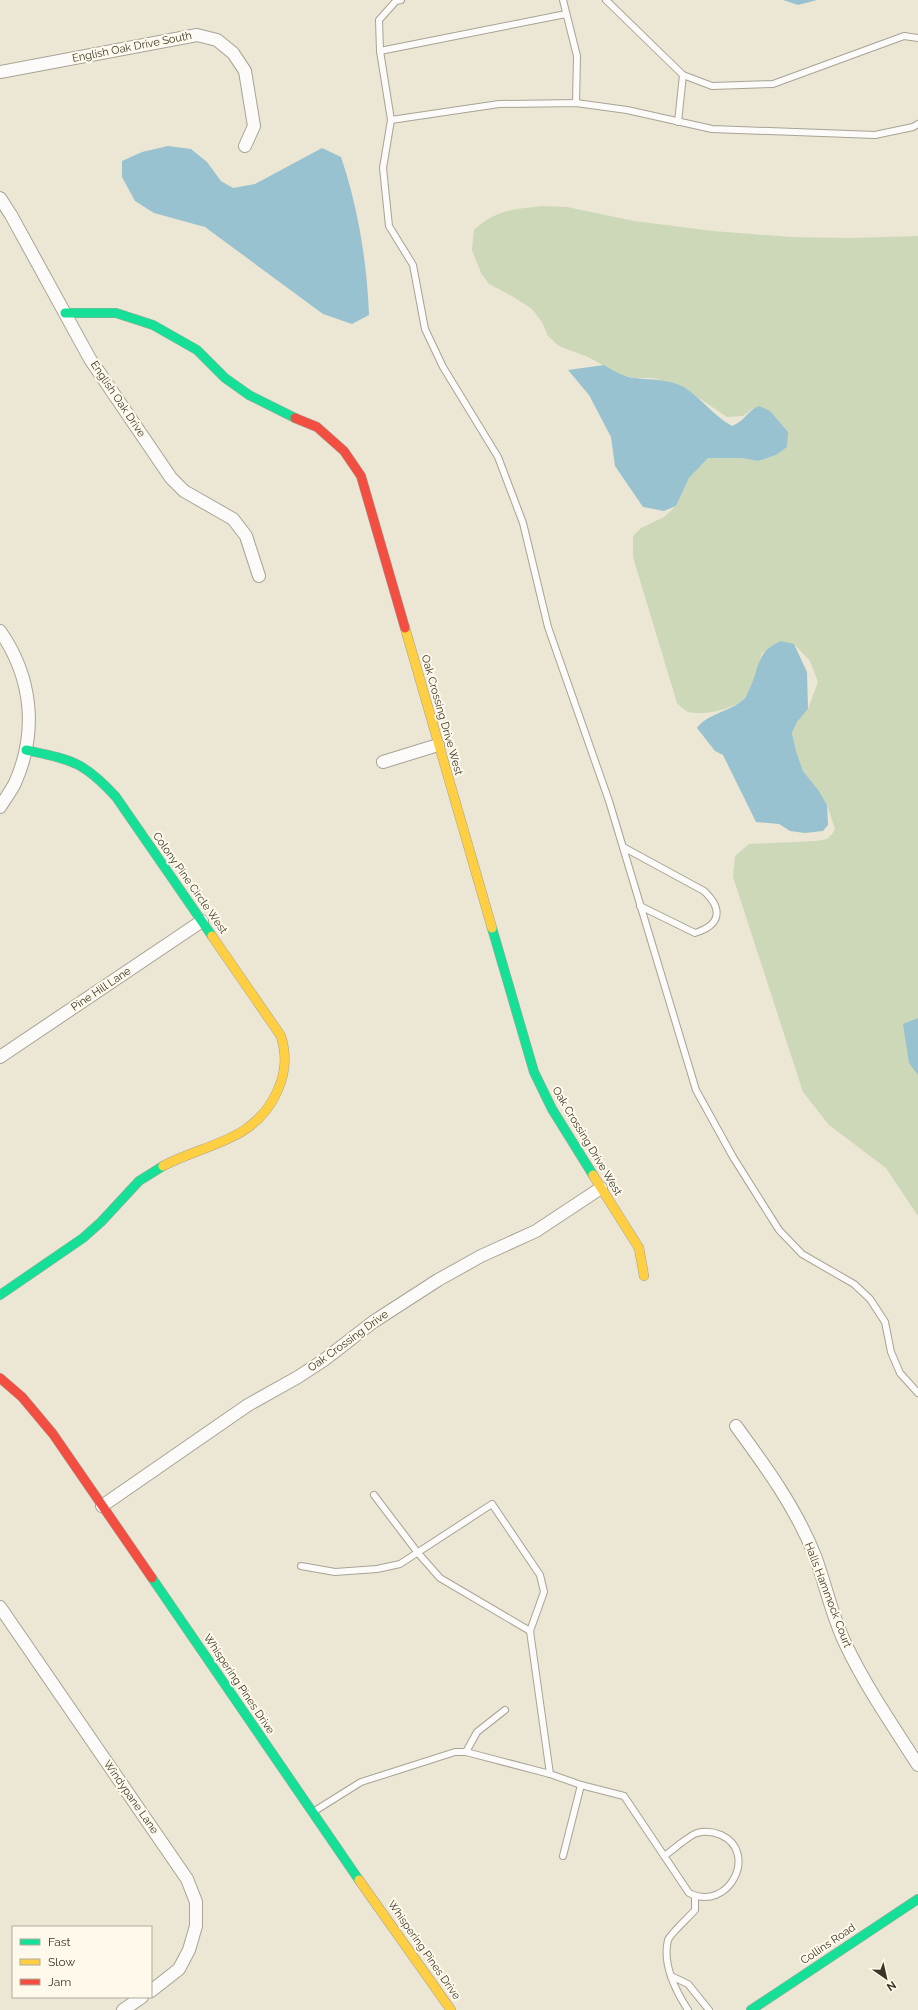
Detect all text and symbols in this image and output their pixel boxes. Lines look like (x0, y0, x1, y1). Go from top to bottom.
street label: English Oak Drive South (71, 29, 193, 65)
street label: English Oak Drive (88, 359, 149, 440)
street label: Oak Crossing Drive West (419, 653, 466, 777)
street label: Colony Pine Circle West (150, 830, 230, 937)
street label: Pine Hill Lane (69, 964, 134, 1014)
street label: Oak Crossing Drive West (549, 1084, 625, 1198)
street label: Oak Crossing Drive (305, 1307, 391, 1374)
street label: Halls Hammock Court (802, 1540, 854, 1650)
street label: Whispering Pines Drive (201, 1632, 278, 1737)
street label: Windypane Lane (101, 1758, 162, 1837)
street label: Whispering Pines Drive (385, 1898, 463, 2002)
street label: Collins Road (798, 1921, 858, 1967)
legend (12, 1926, 152, 1998)
text: Fast (48, 1935, 71, 1949)
text: Slow (48, 1955, 75, 1969)
north arrow (866, 1958, 906, 1998)
text: Jam (48, 1975, 71, 1989)
text: N (884, 1978, 898, 1994)

